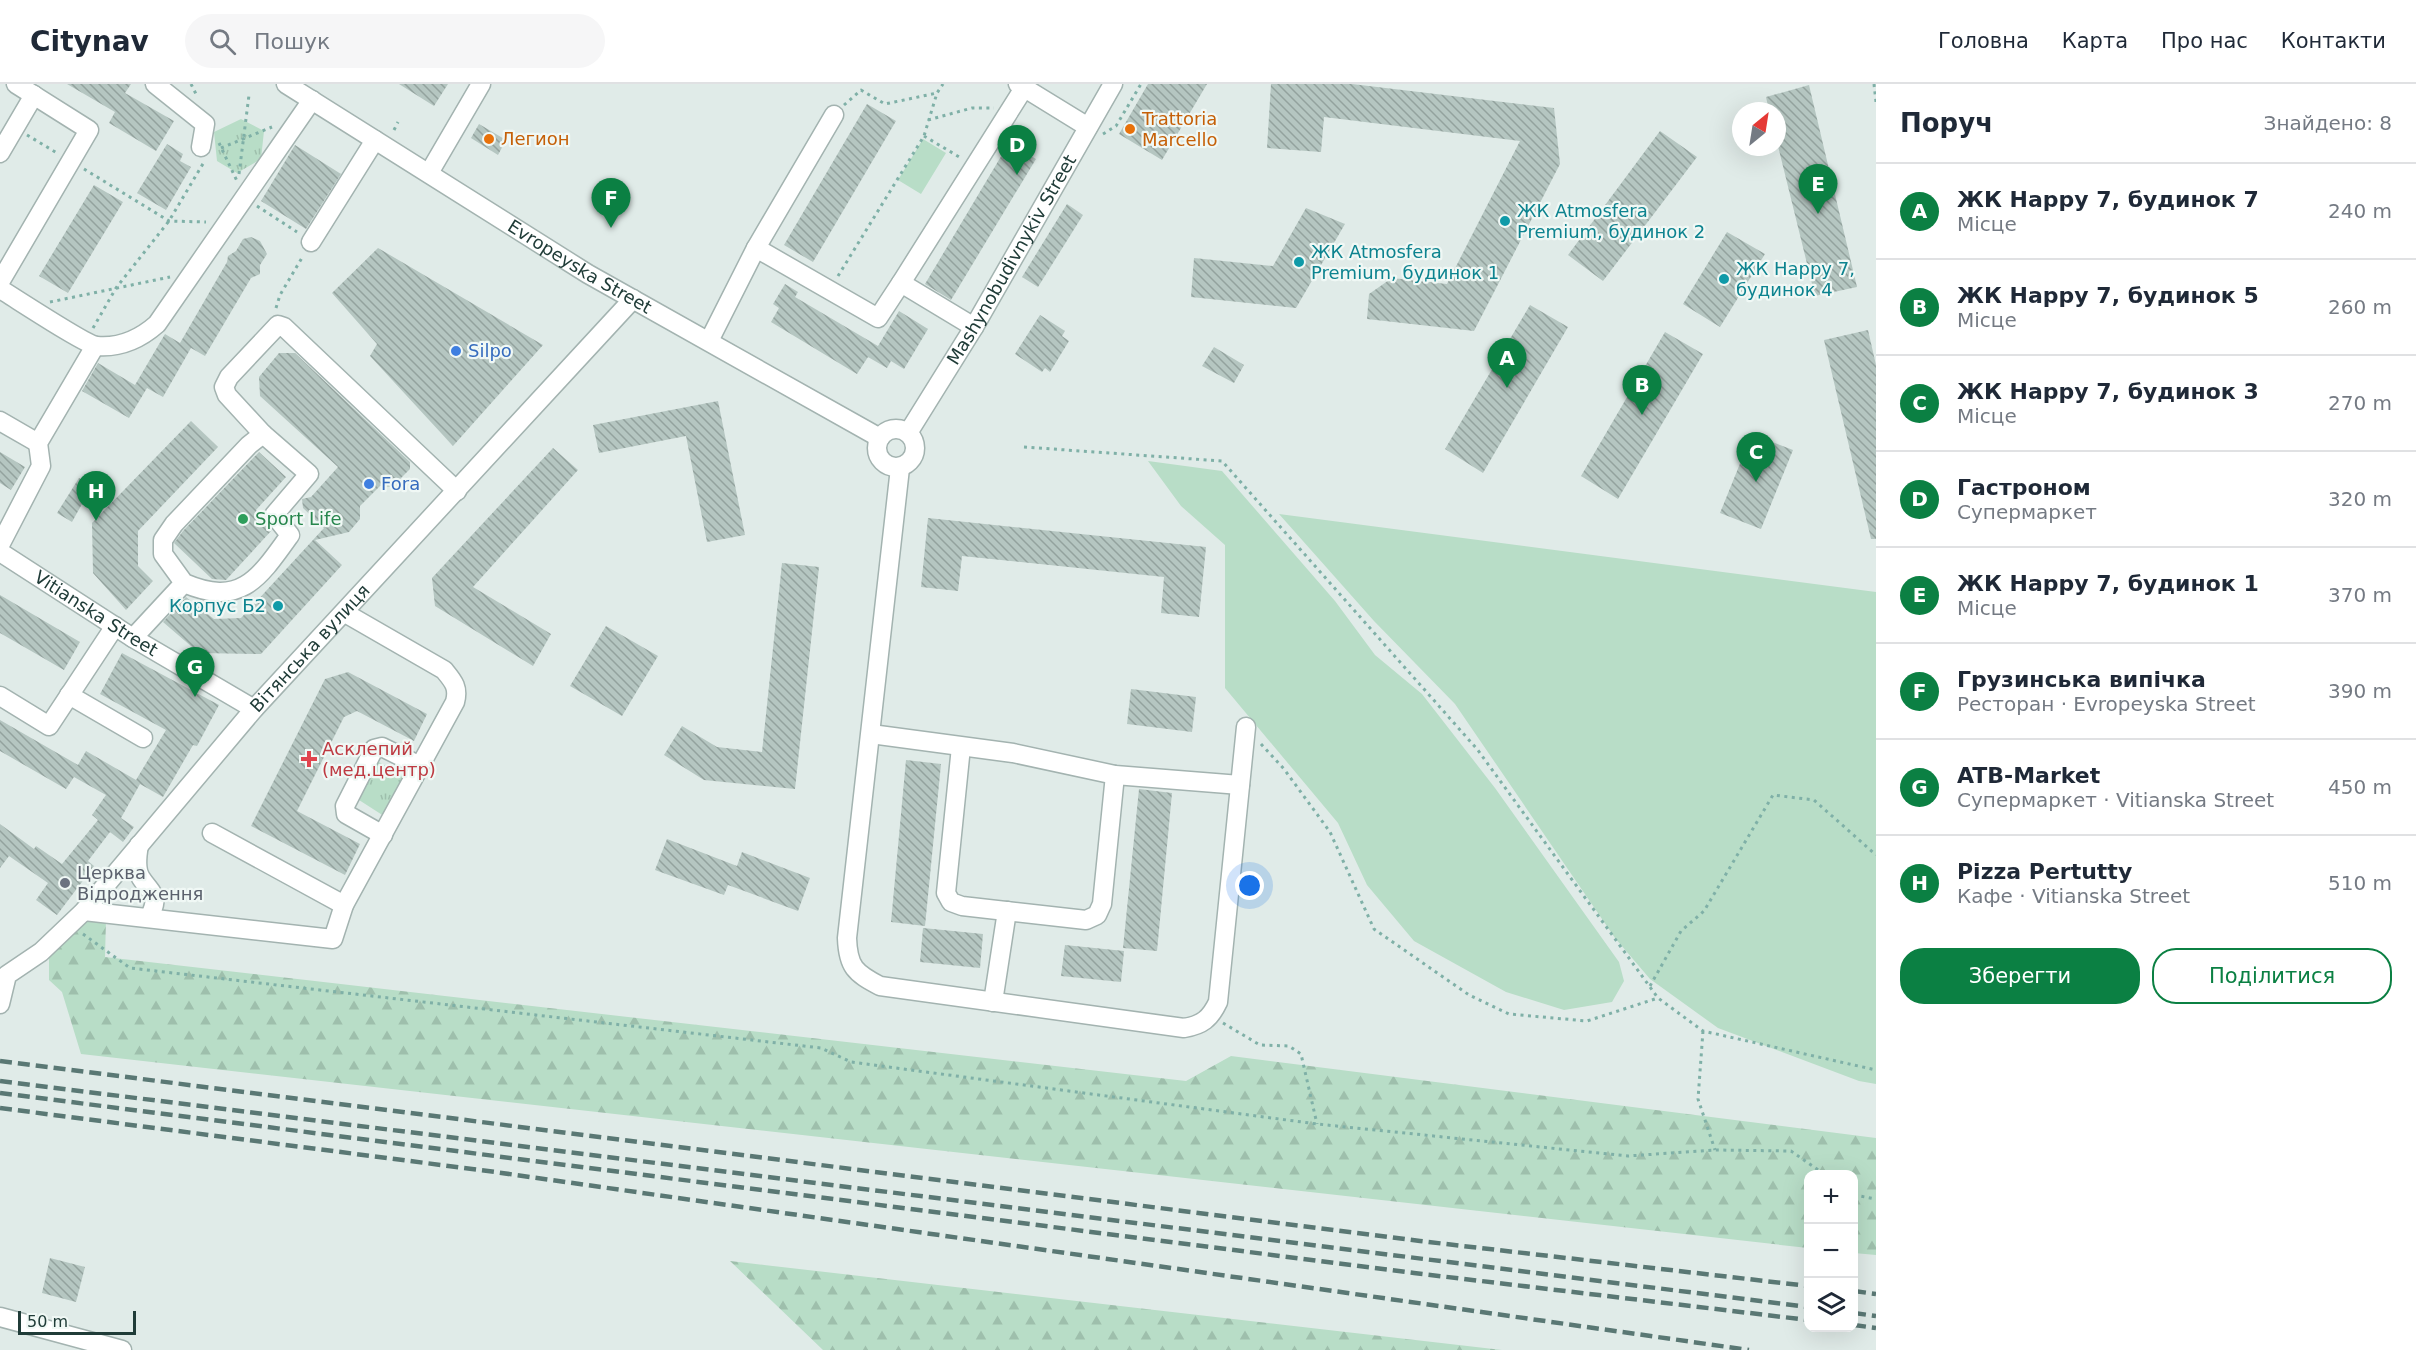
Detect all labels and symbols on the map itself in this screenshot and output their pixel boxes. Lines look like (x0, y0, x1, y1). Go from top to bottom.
north arrow (1732, 102, 1786, 156)
place label: Trattoria Marcello (1141, 108, 1218, 150)
marker: Trattoria Marcello (1123, 122, 1137, 136)
pin: D (998, 126, 1036, 175)
place label: Легион (501, 128, 570, 149)
marker: Легион (482, 132, 496, 146)
street label: Mashynobudivnykiv Street (942, 151, 1080, 368)
pin: E (1798, 164, 1838, 214)
pin: F (592, 178, 630, 228)
place label: ЖК Atmosfera Premium, будинок 2 (1517, 200, 1705, 242)
marker: ЖК Atmosfera Premium, будинок 2 (1498, 214, 1512, 228)
street label: Evropeyska Street (504, 215, 656, 318)
place label: ЖК Atmosfera Premium, будинок 1 (1311, 241, 1499, 283)
marker: ЖК Atmosfera Premium, будинок 1 (1292, 255, 1306, 269)
place label: ЖК Happy 7, будинок 4 (1736, 258, 1855, 300)
marker: ЖК Happy 7, будинок 4 (1717, 272, 1731, 286)
pin: A (1488, 338, 1526, 388)
place label: Silpo (468, 340, 512, 361)
marker: Silpo (449, 344, 463, 358)
pin: B (1622, 366, 1662, 415)
pin: C (1736, 432, 1776, 482)
pin: H (76, 472, 116, 521)
place label: Fora (381, 473, 420, 494)
marker: Fora (362, 477, 376, 491)
place label: Sport Life (255, 508, 341, 529)
marker: Sport Life (236, 512, 250, 526)
street label: Vitianska Street (30, 566, 162, 660)
street label: Вітянська вулиця (246, 580, 374, 716)
place label: Корпус Б2 (169, 595, 266, 616)
marker: Корпус Б2 (271, 599, 285, 613)
pin: G (176, 648, 214, 697)
place label: Асклепий (мед.центр) (322, 738, 436, 780)
marker: Асклепий (мед.центр) (300, 750, 318, 768)
place label: Церква Відродження (77, 862, 203, 904)
your location (1235, 871, 1264, 900)
marker: Церква Відродження (58, 876, 72, 890)
scale bar (18, 1308, 136, 1336)

